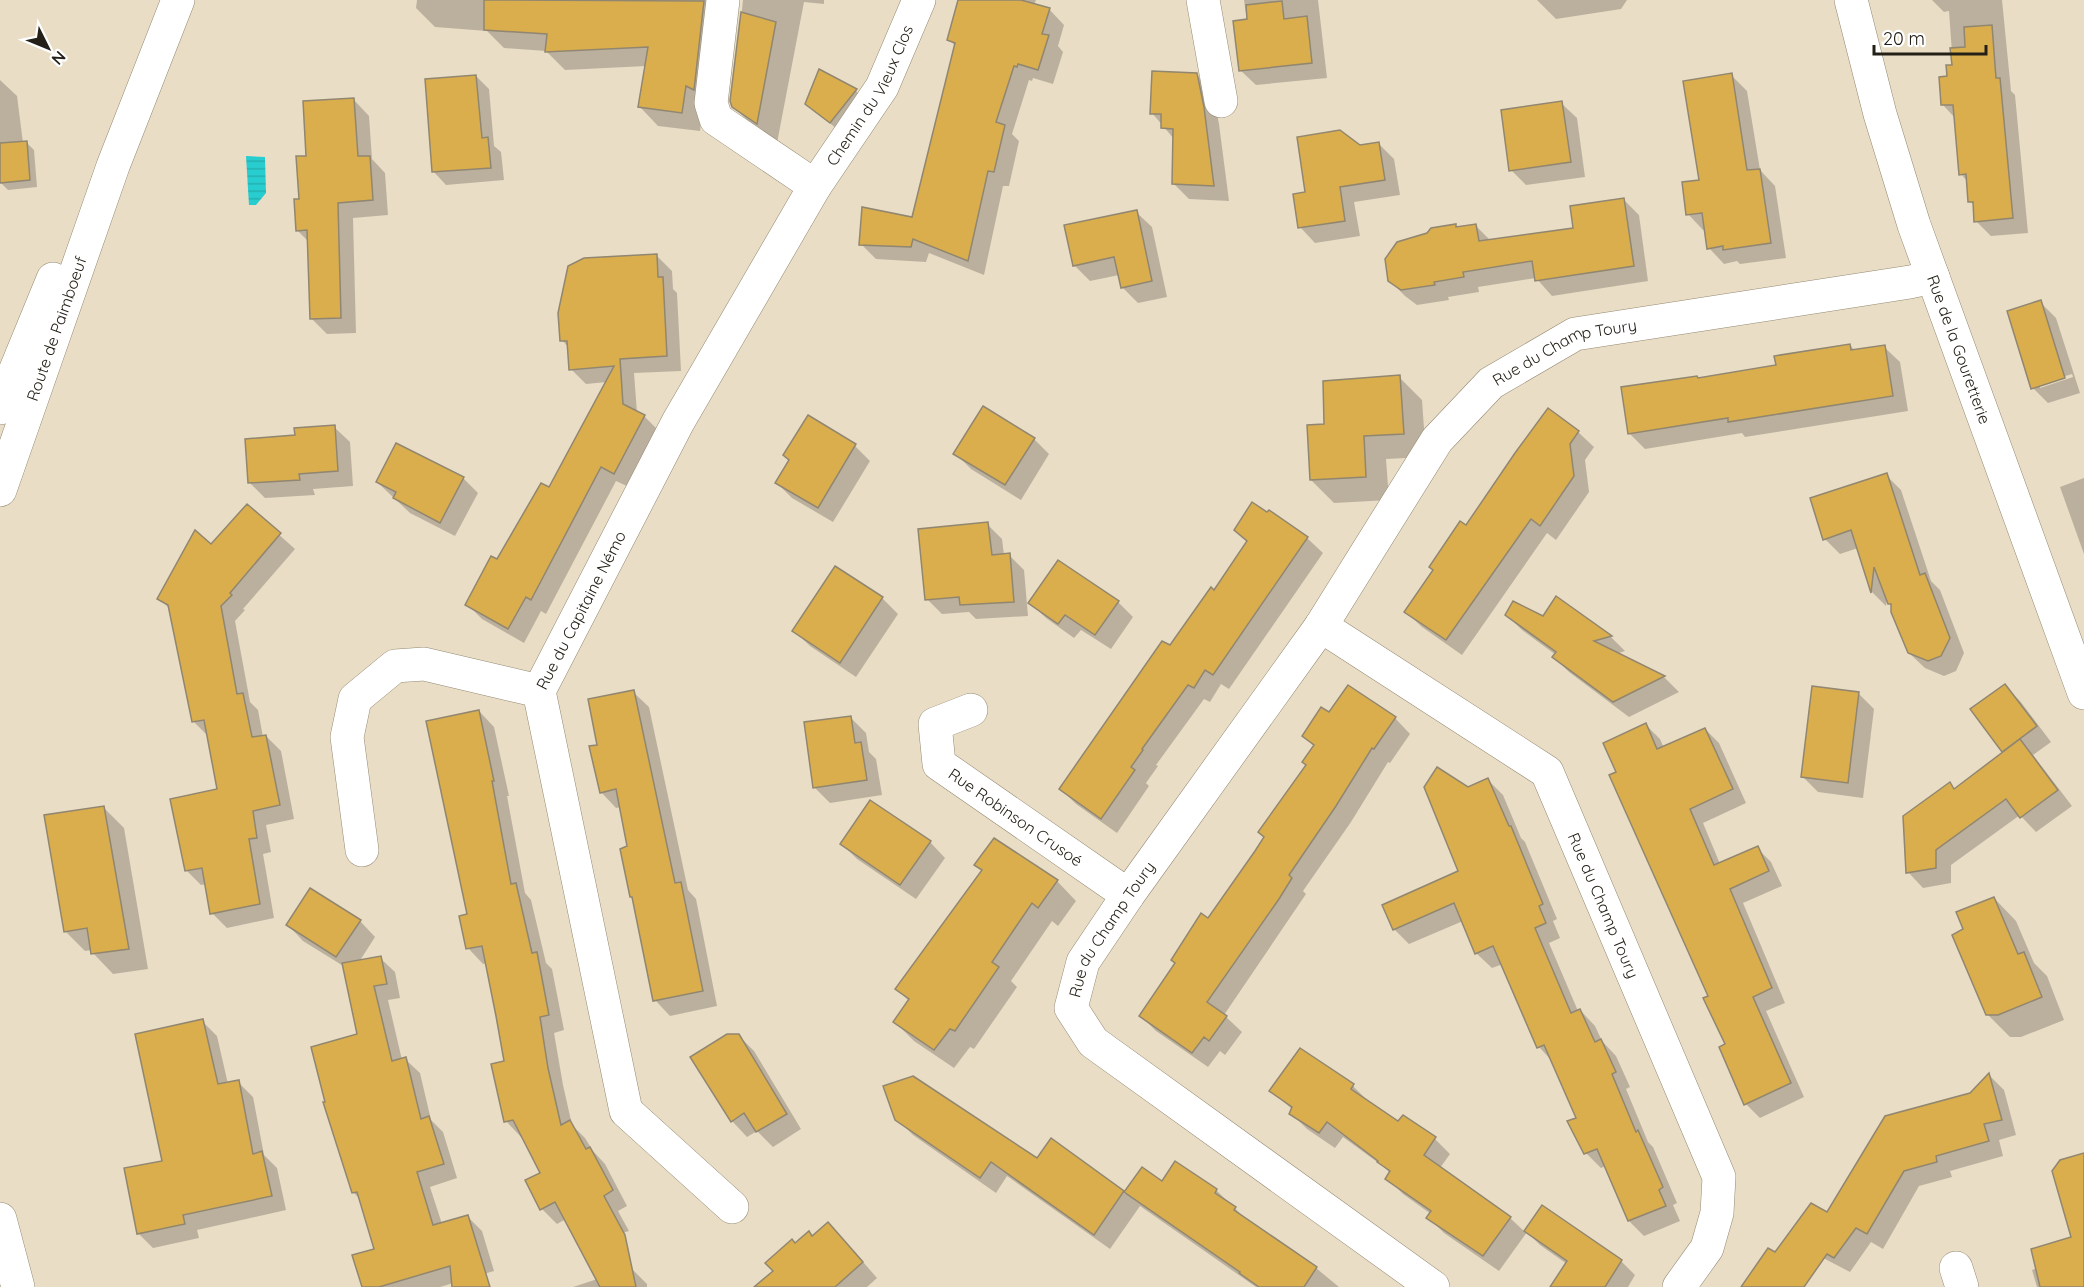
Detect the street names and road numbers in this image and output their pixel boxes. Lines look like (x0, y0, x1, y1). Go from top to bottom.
street label: Chemin du Vieux Clos (822, 22, 917, 169)
street label: Route de Paimboeuf (22, 253, 91, 404)
street label: Rue de la Gouretterie (1923, 272, 1995, 427)
street label: Rue du Champ Toury (1489, 315, 1638, 390)
street label: Rue du Capitaine Némo (532, 527, 630, 693)
street label: Rue Robinson Crusoé (945, 764, 1086, 870)
street label: Rue du Champ Toury (1564, 830, 1643, 981)
street label: Rue du Champ Toury (1064, 857, 1159, 1000)

